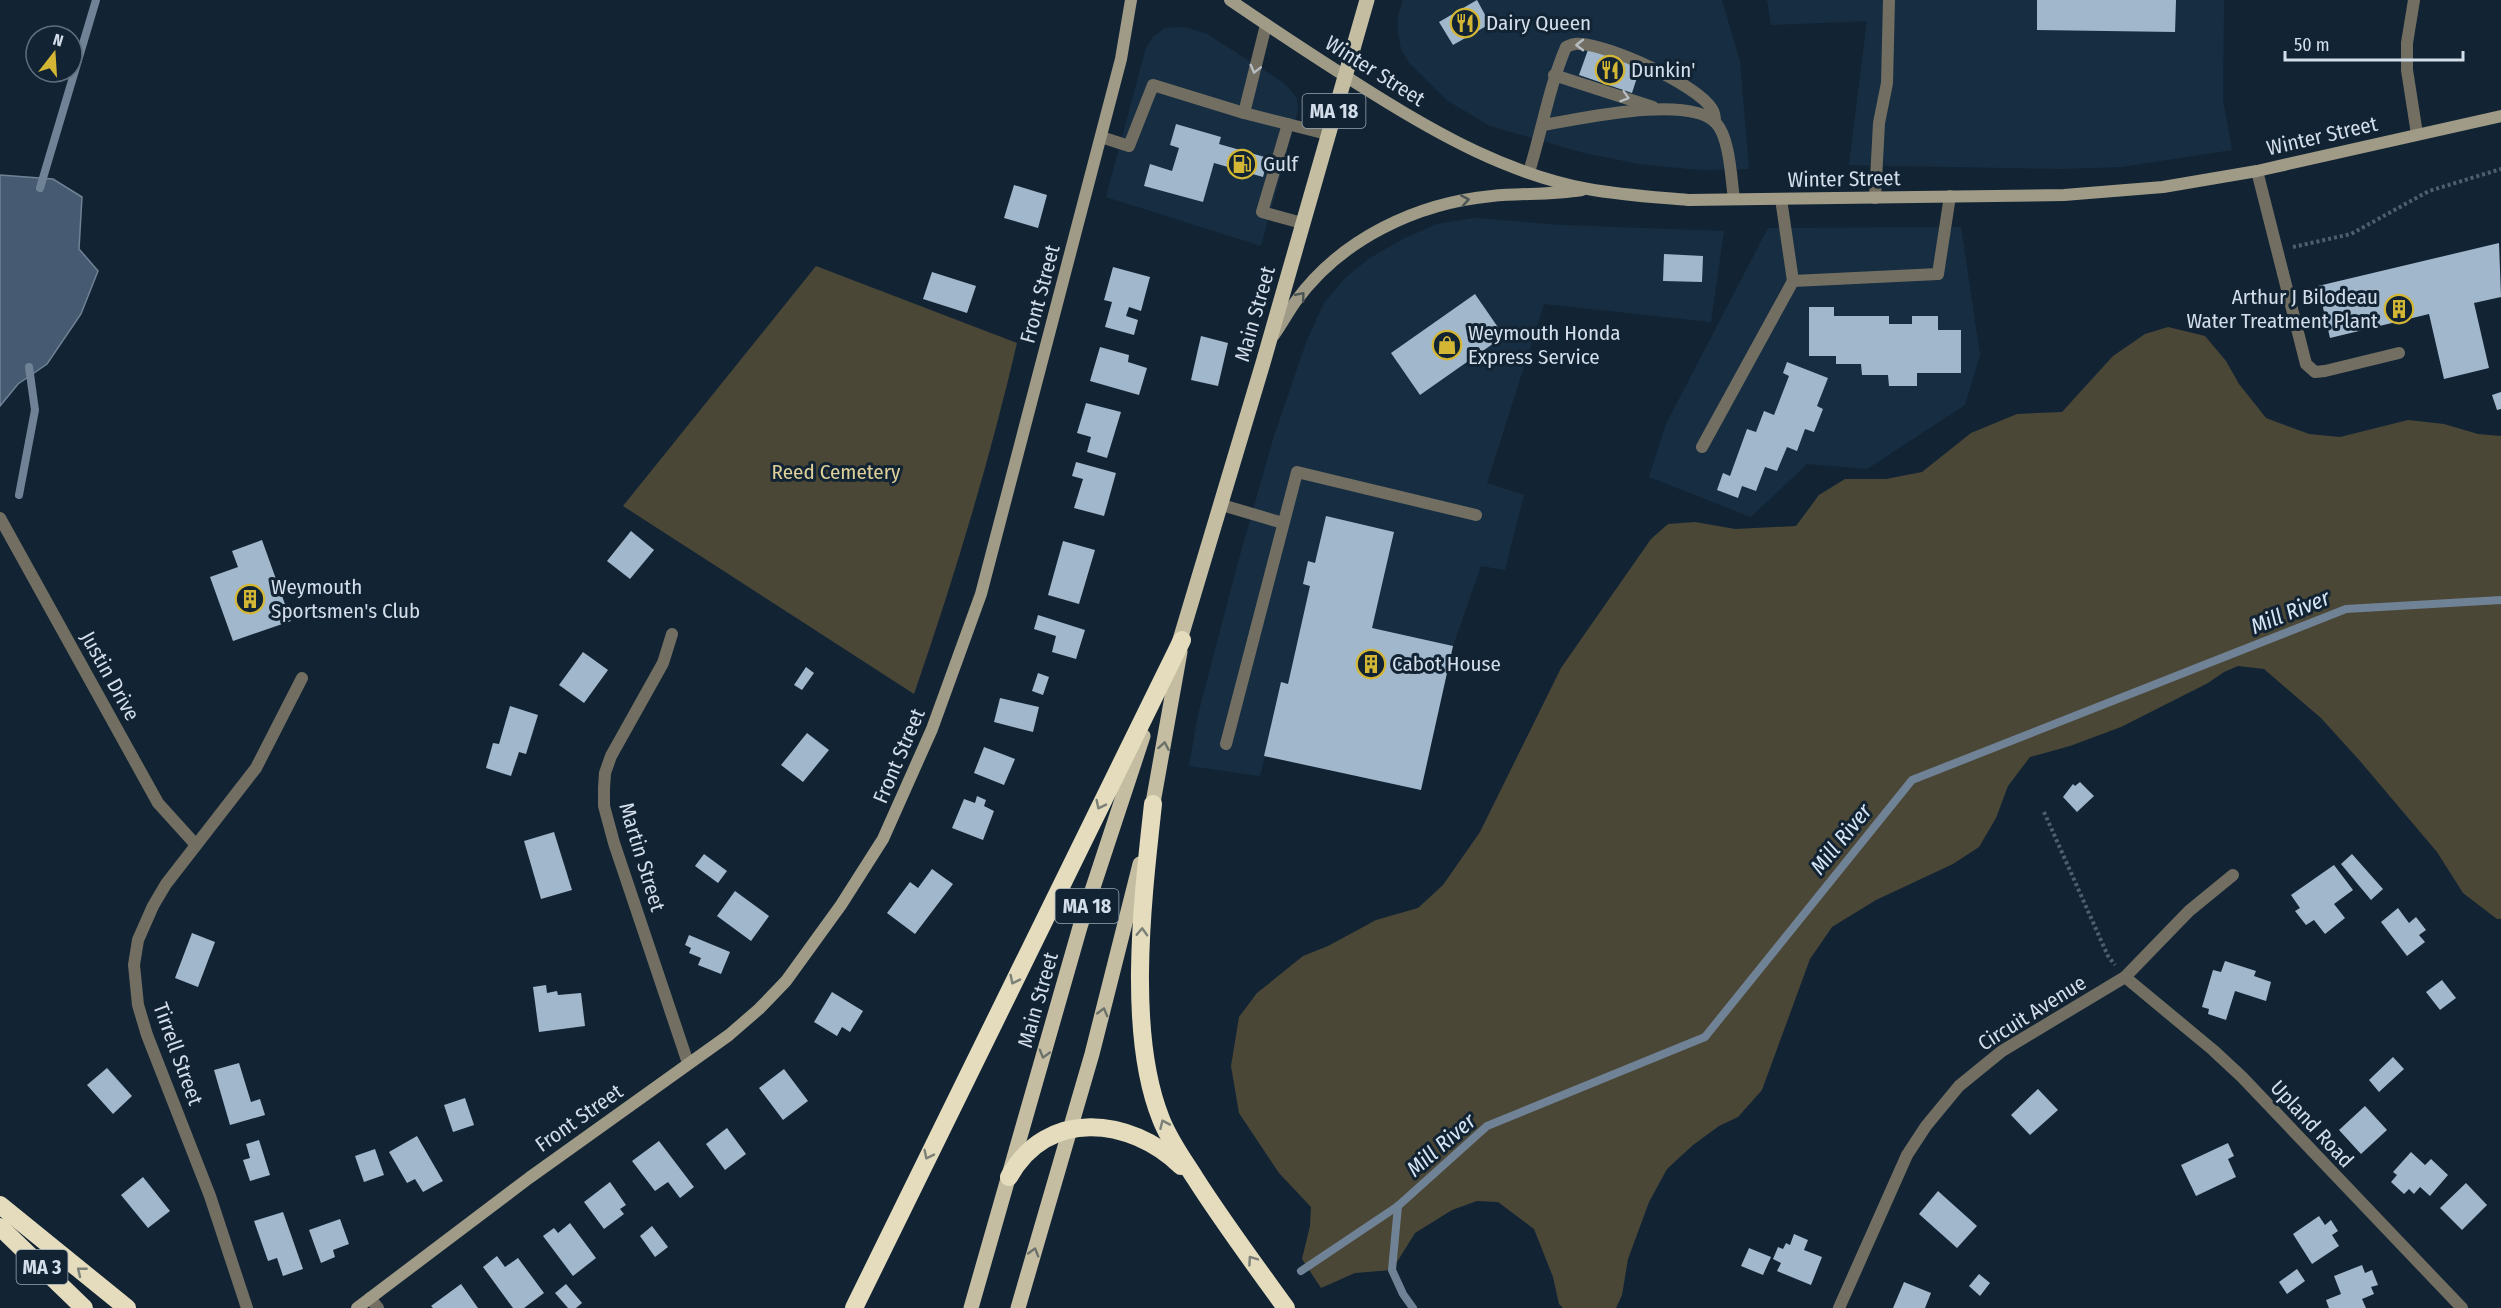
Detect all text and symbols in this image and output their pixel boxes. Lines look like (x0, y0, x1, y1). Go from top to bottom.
restaurant icon: Dairy Queen (1449, 7, 1481, 39)
place label: Dairy Queen (1486, 10, 1591, 36)
north arrow (24, 24, 84, 84)
scale bar (2285, 24, 2464, 62)
text: N (51, 30, 66, 51)
street label: Winter Street (1320, 30, 1430, 112)
text: 50 m (2294, 34, 2330, 56)
one-way arrow (1575, 39, 1584, 52)
restaurant icon: Dunkin' (1594, 54, 1626, 86)
place label: Dunkin' (1631, 57, 1695, 83)
one-way arrow (1250, 63, 1262, 73)
one-way arrow (1619, 90, 1630, 102)
road number: MA 18 (1302, 94, 1366, 128)
street label: Winter Street (2264, 111, 2380, 161)
fuel station icon: Gulf (1226, 148, 1258, 180)
place label: Gulf (1263, 151, 1300, 177)
street label: Winter Street (1787, 165, 1901, 193)
one-way arrow (1460, 194, 1470, 207)
street label: Front Street (1014, 242, 1066, 346)
street label: Main Street (1229, 263, 1281, 365)
place label: Arthur J Bilodeau Water Treatment Plant (2186, 284, 2378, 334)
one-way arrow (1294, 292, 1305, 303)
building icon: Arthur J Bilodeau Water Treatment Plant (2383, 293, 2415, 325)
place label: Weymouth Honda Express Service (1468, 320, 1621, 370)
shop icon: Weymouth Honda Express Service (1431, 329, 1463, 361)
park label: Reed Cemetery (772, 459, 901, 485)
place label: Weymouth Sportsmen's Club (271, 574, 420, 624)
building icon: Weymouth Sportsmen's Club (234, 583, 266, 615)
water label: Mill River (2247, 583, 2335, 640)
street label: Justin Drive (75, 627, 145, 725)
building icon: Cabot House (1355, 648, 1387, 680)
place label: Cabot House (1392, 651, 1501, 677)
street label: Front Street (867, 704, 931, 807)
one-way arrow (1157, 742, 1170, 752)
water label: Mill River (1804, 797, 1878, 880)
street label: Martin Street (613, 799, 671, 915)
one-way arrow (1096, 799, 1107, 810)
road number: MA 18 (1056, 889, 1118, 923)
one-way arrow (1136, 928, 1149, 937)
street label: Main Street (1012, 949, 1064, 1051)
street label: Circuit Avenue (1973, 969, 2091, 1057)
one-way arrow (1009, 974, 1021, 985)
street label: Tirrell Street (147, 999, 209, 1109)
one-way arrow (1096, 1007, 1109, 1017)
one-way arrow (1039, 1049, 1052, 1059)
street label: Upland Road (2265, 1075, 2359, 1173)
street label: Front Street (530, 1078, 628, 1158)
water label: Mill River (1401, 1107, 1482, 1182)
one-way arrow (1159, 1119, 1171, 1130)
one-way arrow (924, 1149, 936, 1160)
one-way arrow (1027, 1247, 1039, 1258)
road number: MA 3 (16, 1250, 68, 1284)
one-way arrow (1248, 1256, 1259, 1267)
one-way arrow (77, 1268, 88, 1279)

